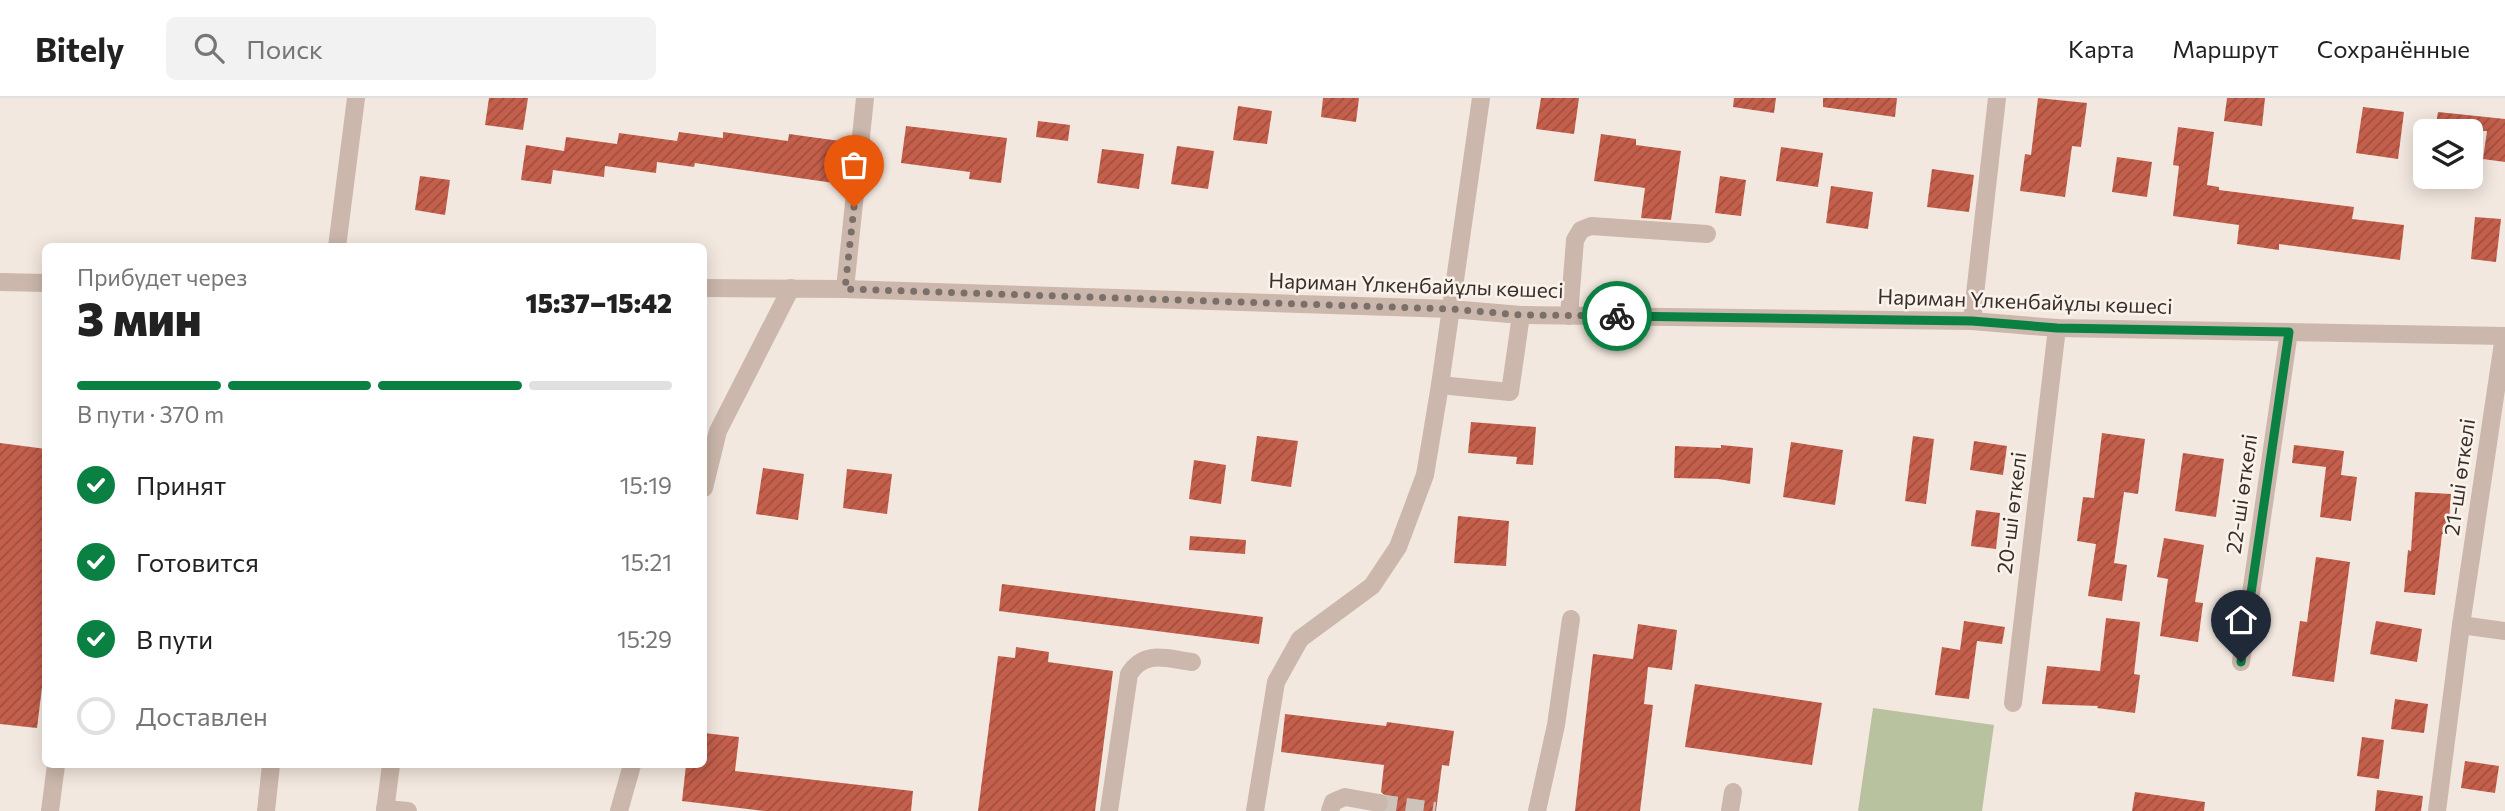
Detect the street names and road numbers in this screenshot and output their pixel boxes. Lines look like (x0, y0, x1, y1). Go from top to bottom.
street label: Нариман Үлкенбайұлы көшесі (1268, 267, 1564, 302)
street label: Нариман Үлкенбайұлы көшесі (1877, 283, 2173, 318)
street label: 21-ші өткелі (2438, 417, 2479, 537)
street label: 22-ші өткелі (2220, 432, 2261, 555)
street label: 20-ші өткелі (1991, 450, 2030, 575)

